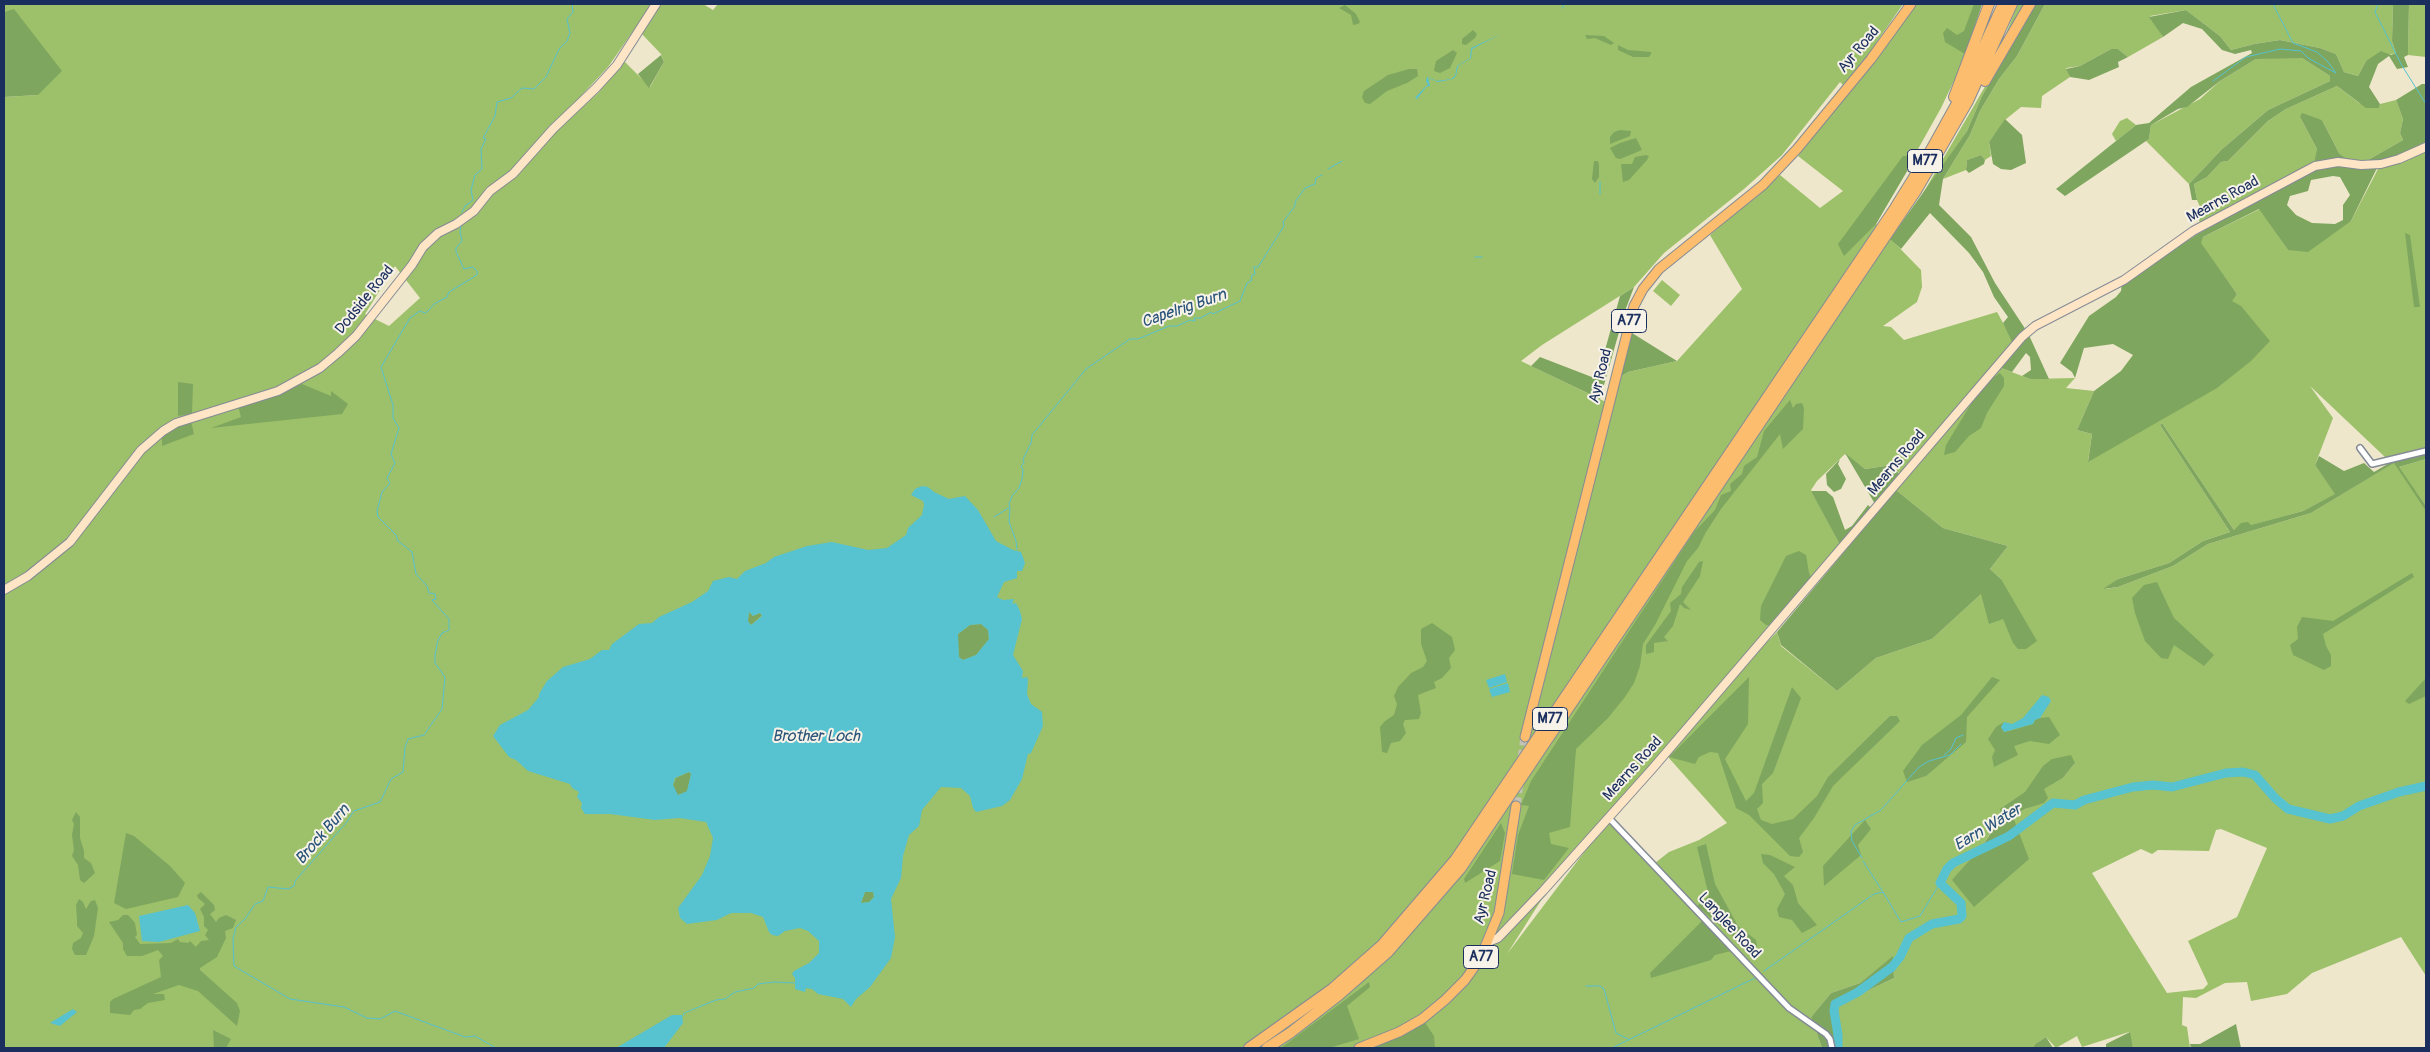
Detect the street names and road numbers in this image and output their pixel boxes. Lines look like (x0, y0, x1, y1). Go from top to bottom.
street label: Ayr Road (1834, 23, 1884, 77)
road number: M77 (1908, 150, 1942, 172)
street label: Mearns Road (2184, 173, 2262, 227)
street label: Dodside Road (332, 262, 398, 338)
road number: A77 (1612, 310, 1646, 332)
street label: Ayr Road (1586, 347, 1616, 405)
street label: Mearns Road (1864, 427, 1930, 499)
road number: M77 (1532, 708, 1568, 731)
street label: Mearns Road (1600, 733, 1666, 805)
street label: Ayr Road (1471, 868, 1501, 926)
street label: Langlee Road (1694, 889, 1764, 963)
road number: A77 (1464, 946, 1498, 969)

